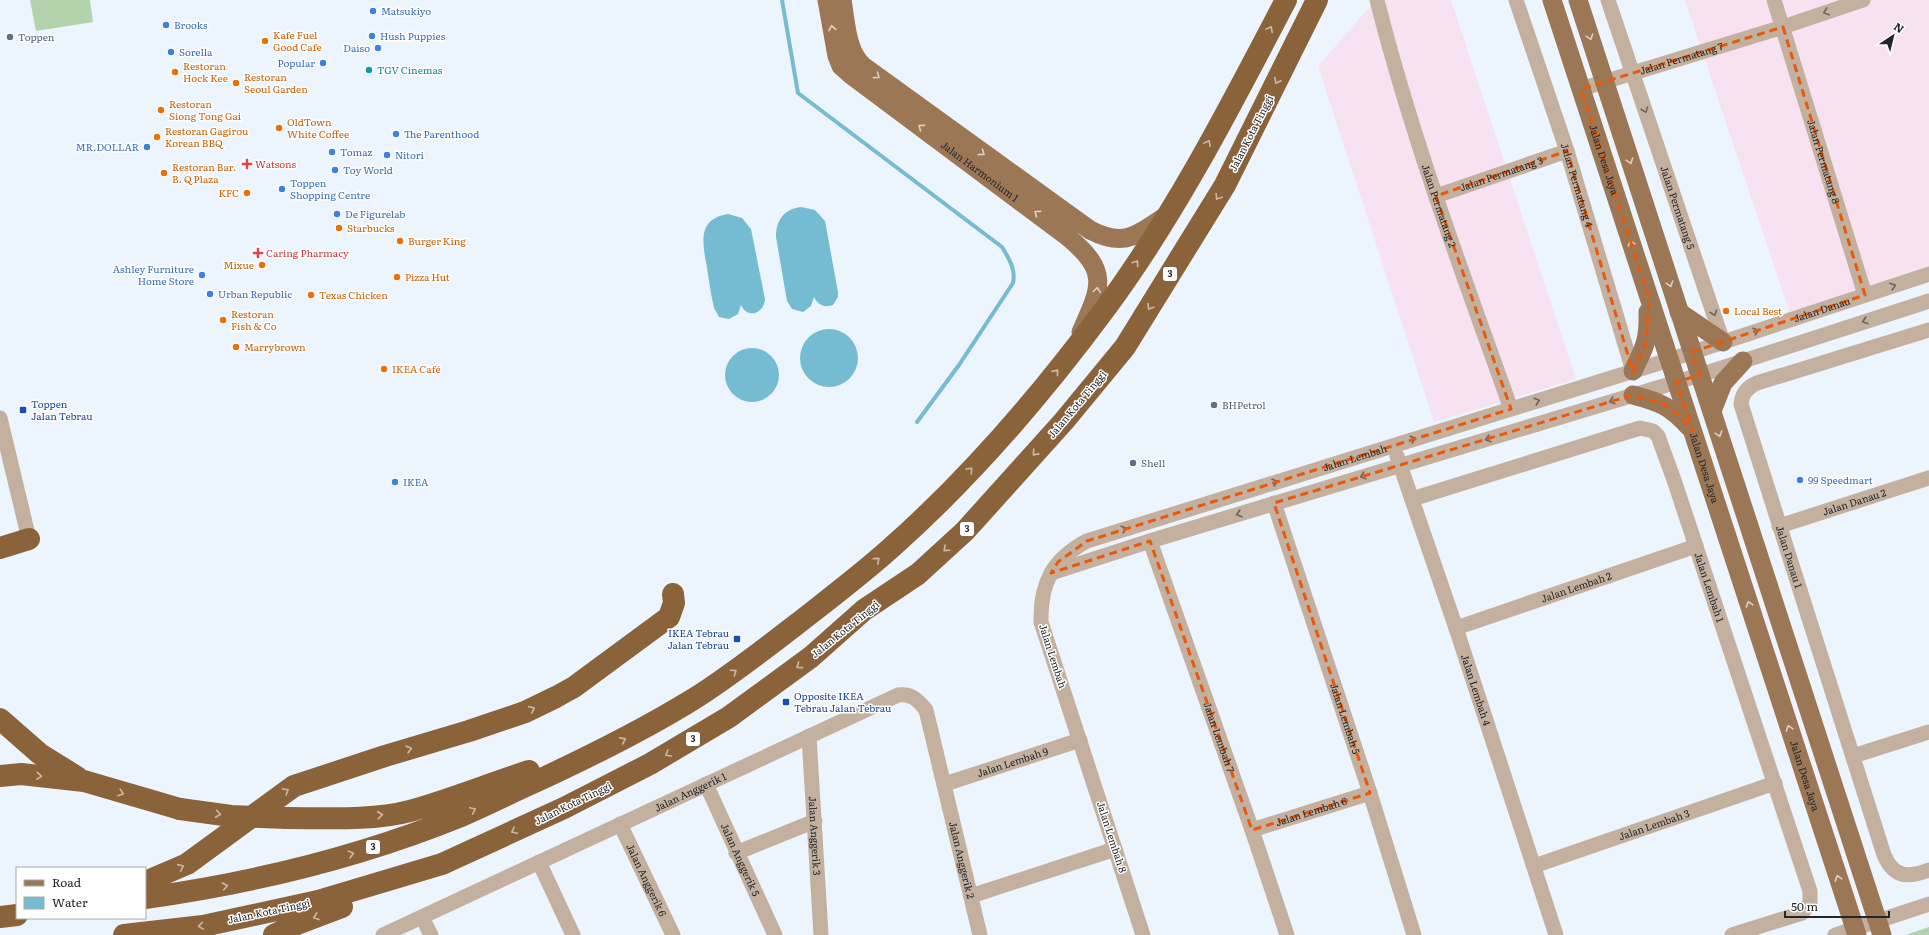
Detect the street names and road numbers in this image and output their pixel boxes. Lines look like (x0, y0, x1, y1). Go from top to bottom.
street label: Jalan Permatang 7 (1637, 38, 1725, 78)
street label: Jalan Kota Tinggi (1225, 91, 1277, 174)
street label: Jalan Permatang 8 (1804, 117, 1844, 206)
street label: Jalan Desa Jaya (1586, 122, 1623, 197)
street label: Jalan Harmonium 1 (938, 137, 1022, 205)
street label: Jalan Permatang 4 (1558, 141, 1598, 229)
street label: Jalan Permatang 3 (1457, 152, 1545, 194)
street label: Jalan Permatang 2 (1419, 162, 1461, 249)
street label: Jalan Permatang 5 (1657, 164, 1699, 251)
road number: 3 (1163, 267, 1177, 281)
street label: Jalan Danau (1791, 292, 1853, 325)
street label: Jalan Kota Tinggi (1044, 366, 1110, 441)
street label: Jalan Desa Jaya (1687, 430, 1724, 505)
street label: Jalan Lembah (1321, 440, 1389, 474)
street label: Jalan Danau 2 (1820, 484, 1888, 519)
road number: 3 (960, 522, 974, 536)
street label: Jalan Danau 1 (1773, 523, 1807, 590)
street label: Jalan Lembah 1 (1691, 550, 1729, 624)
street label: Jalan Lembah 2 (1539, 567, 1613, 606)
street label: Jalan Kota Tinggi (807, 596, 883, 661)
street label: Jalan Lembah (1036, 622, 1071, 690)
street label: Jalan Lembah 4 (1458, 652, 1495, 728)
street label: Jalan Lembah 5 (1327, 681, 1365, 756)
street label: Jalan Lembah 7 (1200, 700, 1239, 774)
road number: 3 (686, 732, 700, 746)
street label: Jalan Desa Jaya (1787, 738, 1824, 813)
street label: Jalan Lembah 9 (975, 743, 1050, 780)
street label: Jalan Anggerik 1 (652, 768, 729, 815)
street label: Jalan Kota Tinggi (532, 777, 614, 828)
street label: Jalan Lembah 6 (1273, 793, 1349, 829)
street label: Jalan Anggerik 3 (806, 796, 825, 876)
street label: Jalan Lembah 8 (1094, 799, 1131, 875)
street label: Jalan Lembah 3 (1616, 805, 1691, 843)
street label: Jalan Anggerik 5 (718, 820, 764, 898)
street label: Jalan Anggerik 2 (946, 820, 979, 900)
road number: 3 (366, 840, 380, 854)
street label: Jalan Anggerik 6 (623, 841, 671, 919)
street label: Jalan Kota Tinggi (226, 894, 312, 927)

